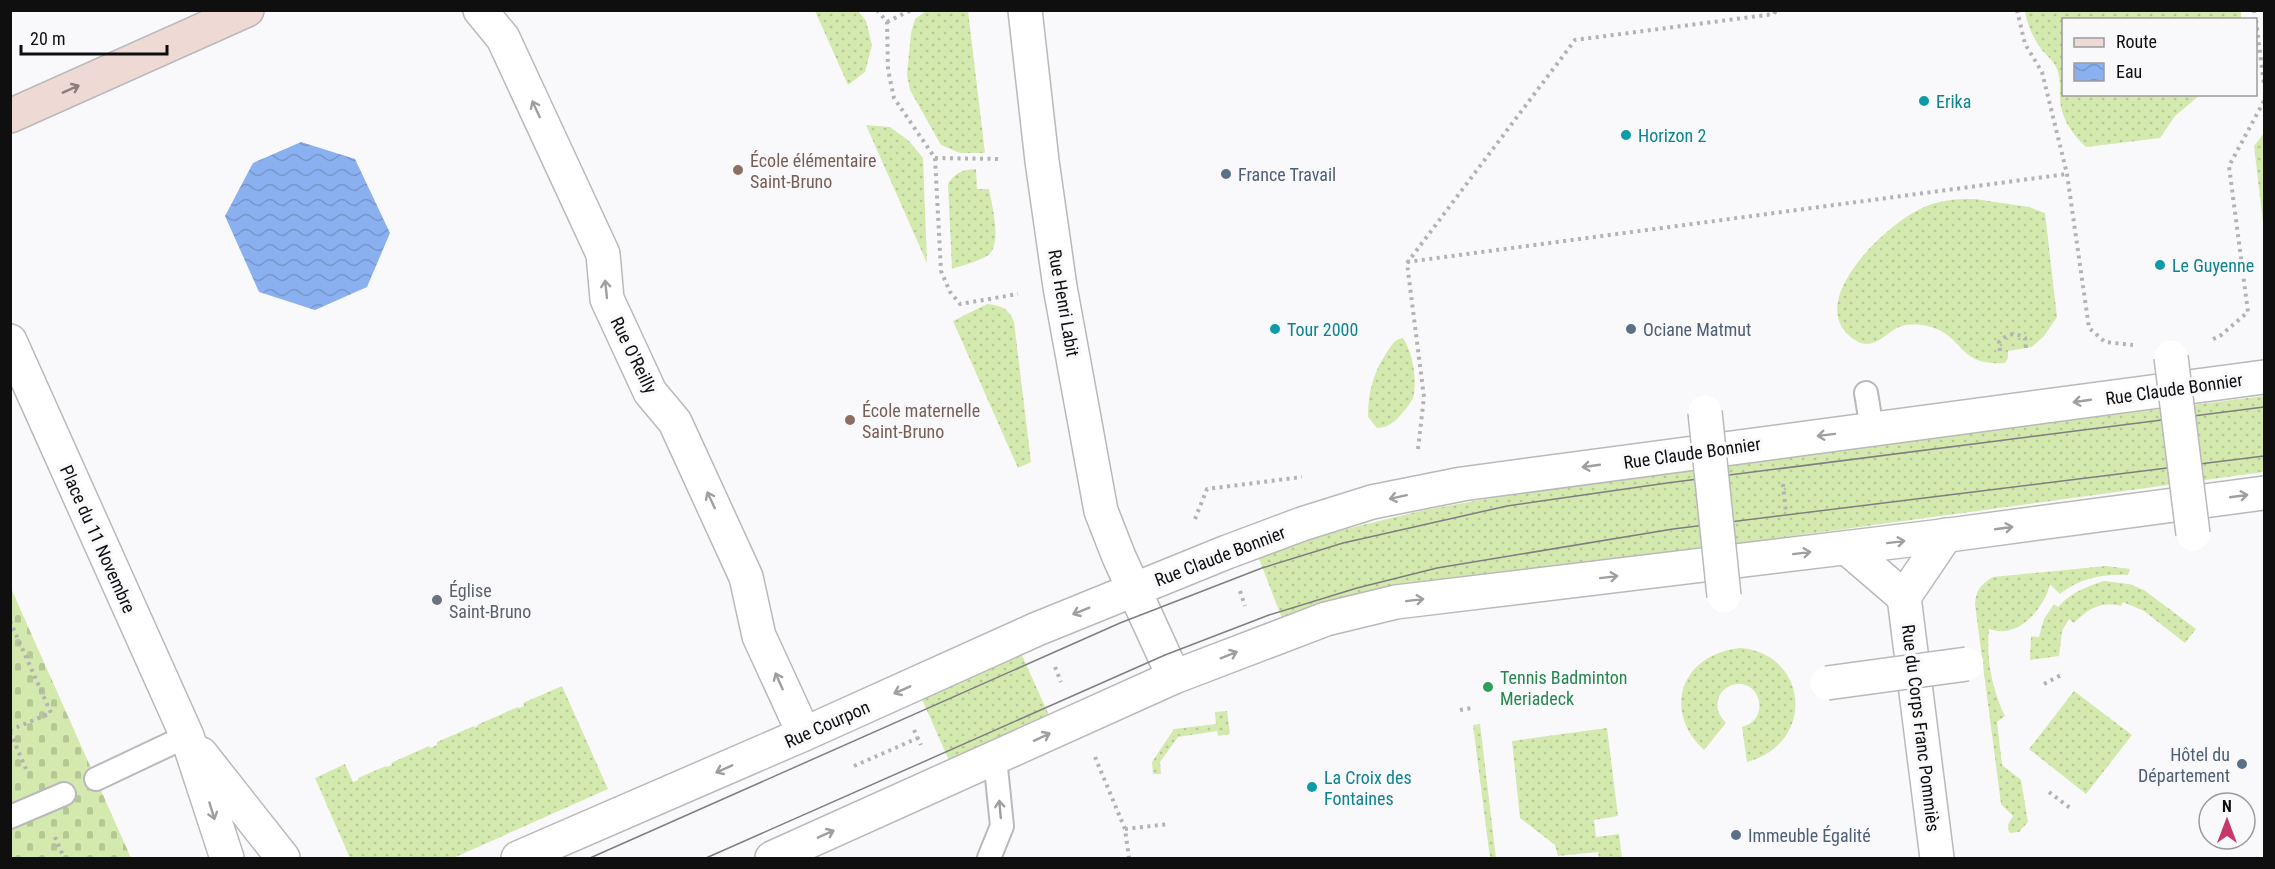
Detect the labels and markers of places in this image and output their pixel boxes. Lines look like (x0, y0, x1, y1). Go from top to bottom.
place label: Erika (1936, 91, 1971, 112)
marker: Erika (1917, 94, 1931, 108)
place label: Horizon 2 (1638, 125, 1706, 146)
marker: Horizon 2 (1619, 128, 1633, 142)
place label: École élémentaire Saint-Bruno (750, 150, 876, 192)
marker: École élémentaire Saint-Bruno (731, 163, 745, 177)
place label: France Travail (1238, 164, 1336, 185)
marker: France Travail (1219, 167, 1233, 181)
place label: Le Guyenne (2172, 255, 2254, 276)
marker: Le Guyenne (2153, 258, 2167, 272)
place label: Tour 2000 (1287, 319, 1358, 340)
place label: Ociane Matmut (1643, 319, 1751, 340)
marker: Tour 2000 (1268, 322, 1282, 336)
marker: Ociane Matmut (1624, 322, 1638, 336)
place label: École maternelle Saint-Bruno (862, 400, 980, 442)
marker: École maternelle Saint-Bruno (843, 413, 857, 427)
place label: Église Saint-Bruno (449, 580, 531, 622)
marker: Église Saint-Bruno (430, 593, 444, 607)
place label: Tennis Badminton Meriadeck (1500, 667, 1628, 709)
marker: Tennis Badminton Meriadeck (1481, 680, 1495, 694)
place label: Hôtel du Département (2138, 744, 2230, 786)
marker: Hôtel du Département (2235, 757, 2249, 771)
place label: La Croix des Fontaines (1324, 767, 1412, 809)
marker: La Croix des Fontaines (1305, 780, 1319, 794)
place label: Immeuble Égalité (1748, 825, 1871, 846)
marker: Immeuble Égalité (1729, 828, 1743, 842)

